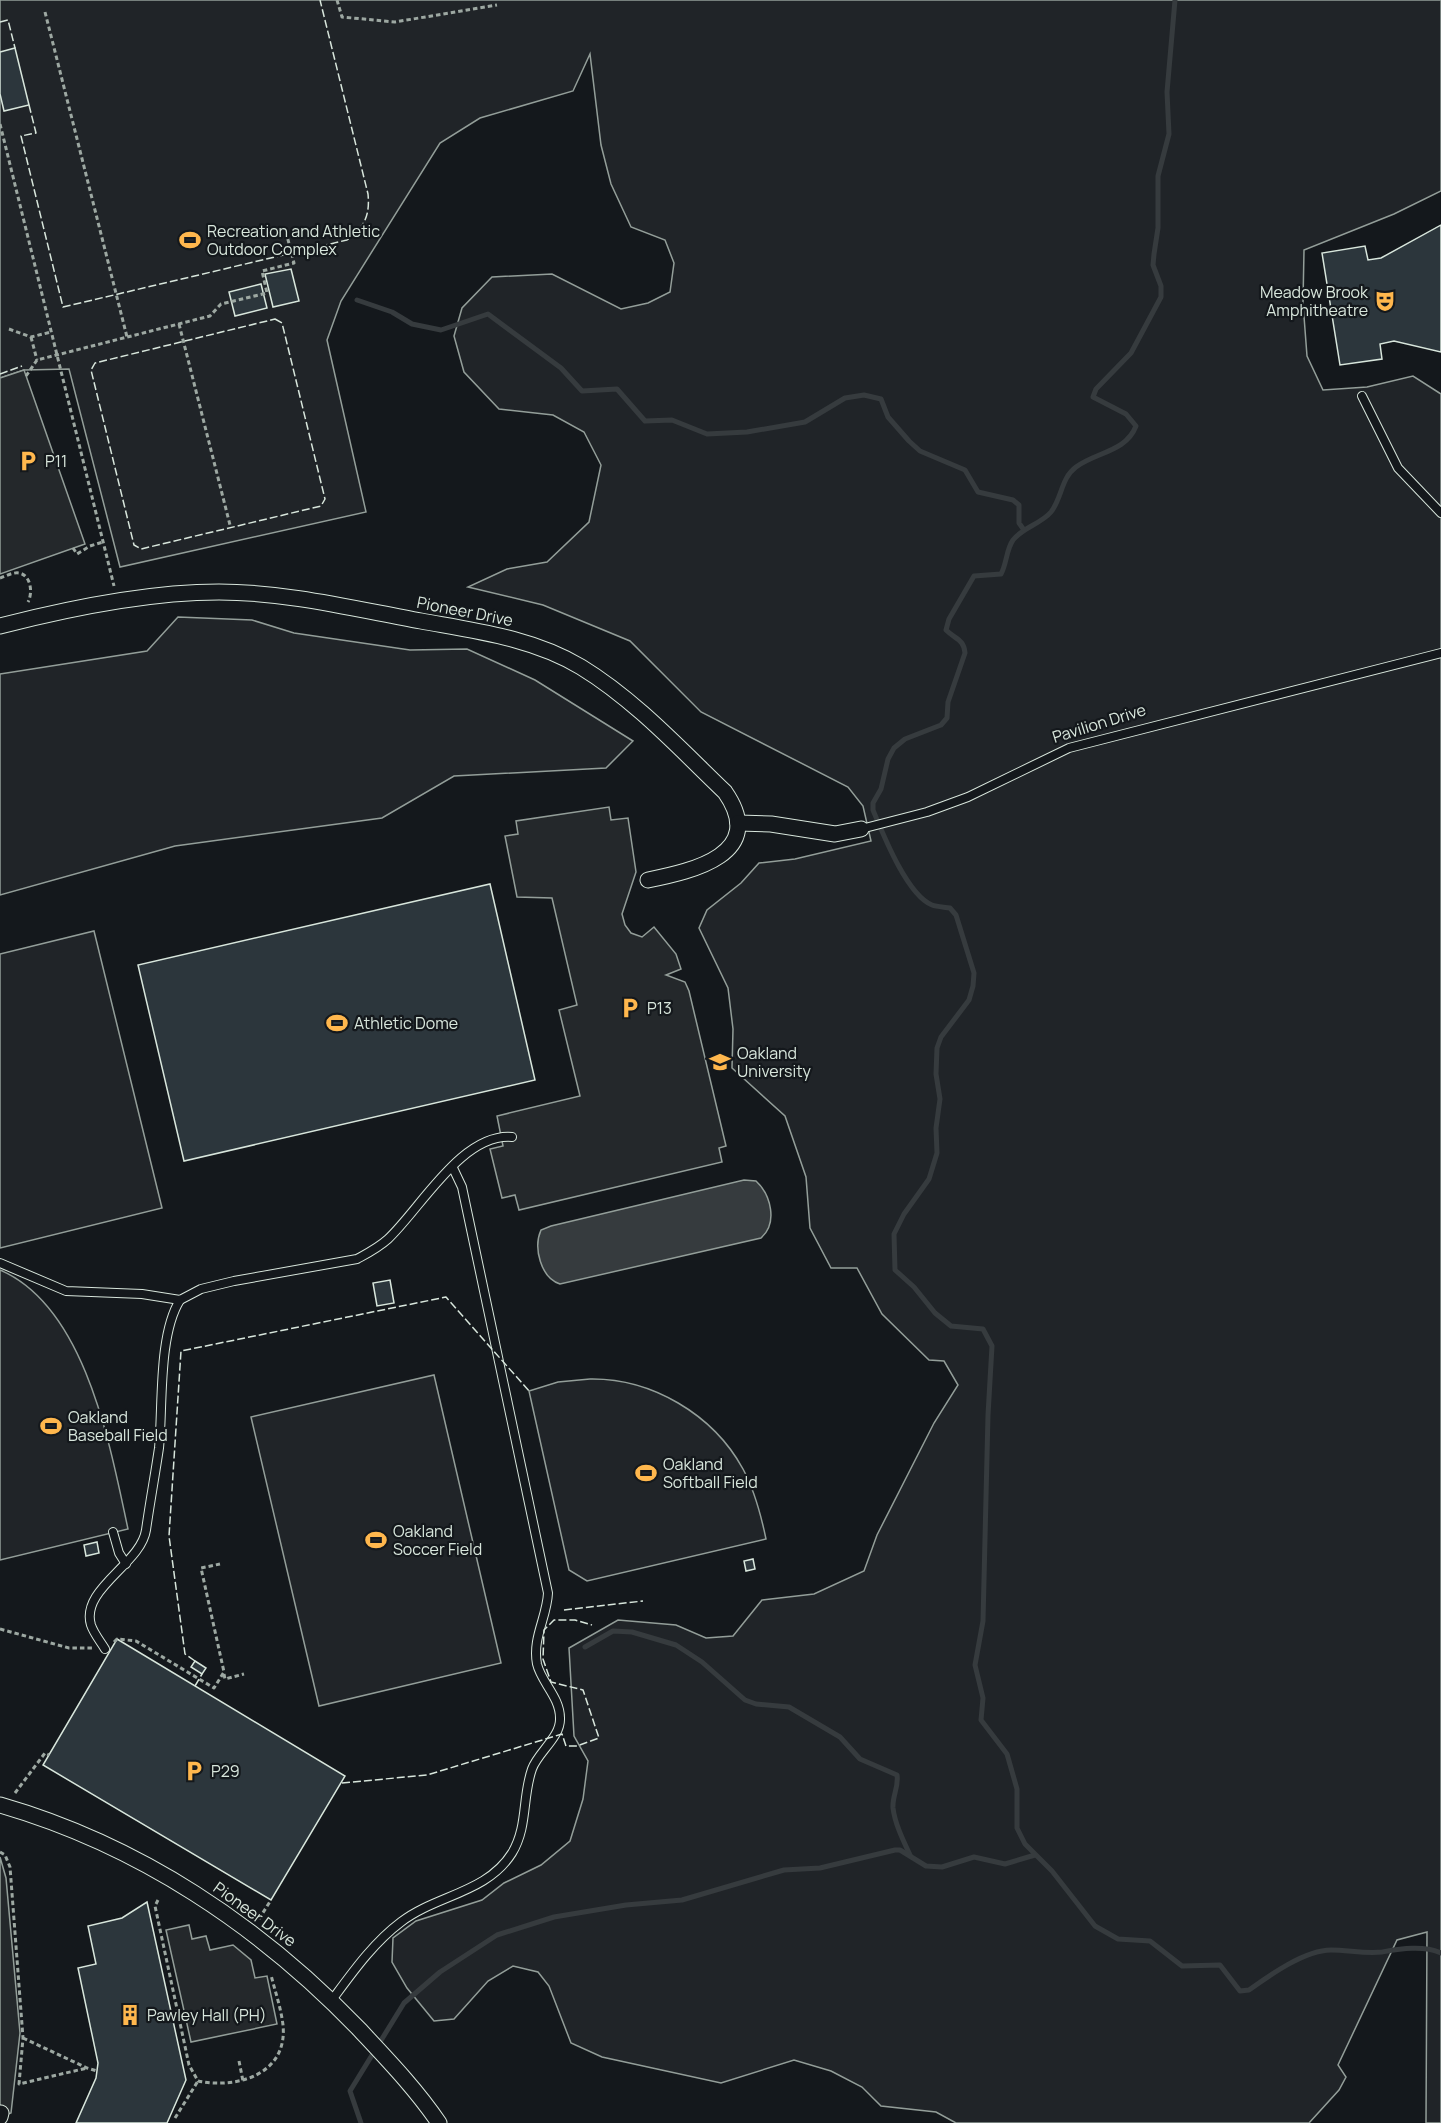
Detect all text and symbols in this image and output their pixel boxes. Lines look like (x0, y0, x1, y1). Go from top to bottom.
place label: Recreation and Athletic Outdoor Complex (207, 220, 380, 260)
sports icon: Recreation and Athletic Outdoor Complex (178, 228, 202, 252)
place label: Meadow Brook Amphitheatre (1260, 281, 1369, 321)
theatre icon: Meadow Brook Amphitheatre (1373, 289, 1397, 313)
parking icon: P11 (16, 449, 40, 473)
place label: P11 (45, 450, 67, 472)
street label: Pioneer Drive (415, 591, 515, 631)
street label: Pavilion Drive (1050, 698, 1148, 748)
parking icon: P13 (618, 996, 642, 1020)
place label: P13 (647, 997, 672, 1019)
sports icon: Athletic Dome (325, 1011, 349, 1035)
place label: Athletic Dome (354, 1012, 458, 1034)
place label: Oakland University (737, 1042, 811, 1082)
school or university icon: Oakland University (708, 1050, 732, 1074)
place label: Oakland Baseball Field (68, 1406, 168, 1446)
sports icon: Oakland Baseball Field (39, 1414, 63, 1438)
place label: Oakland Softball Field (663, 1453, 758, 1493)
sports icon: Oakland Softball Field (634, 1461, 658, 1485)
place label: Oakland Soccer Field (393, 1520, 482, 1560)
sports icon: Oakland Soccer Field (364, 1528, 388, 1552)
parking icon: P29 (182, 1759, 206, 1783)
place label: P29 (211, 1760, 240, 1782)
street label: Pioneer Drive (209, 1876, 301, 1952)
building icon: Pawley Hall (PH) (118, 2003, 142, 2027)
place label: Pawley Hall (PH) (147, 2004, 266, 2026)

